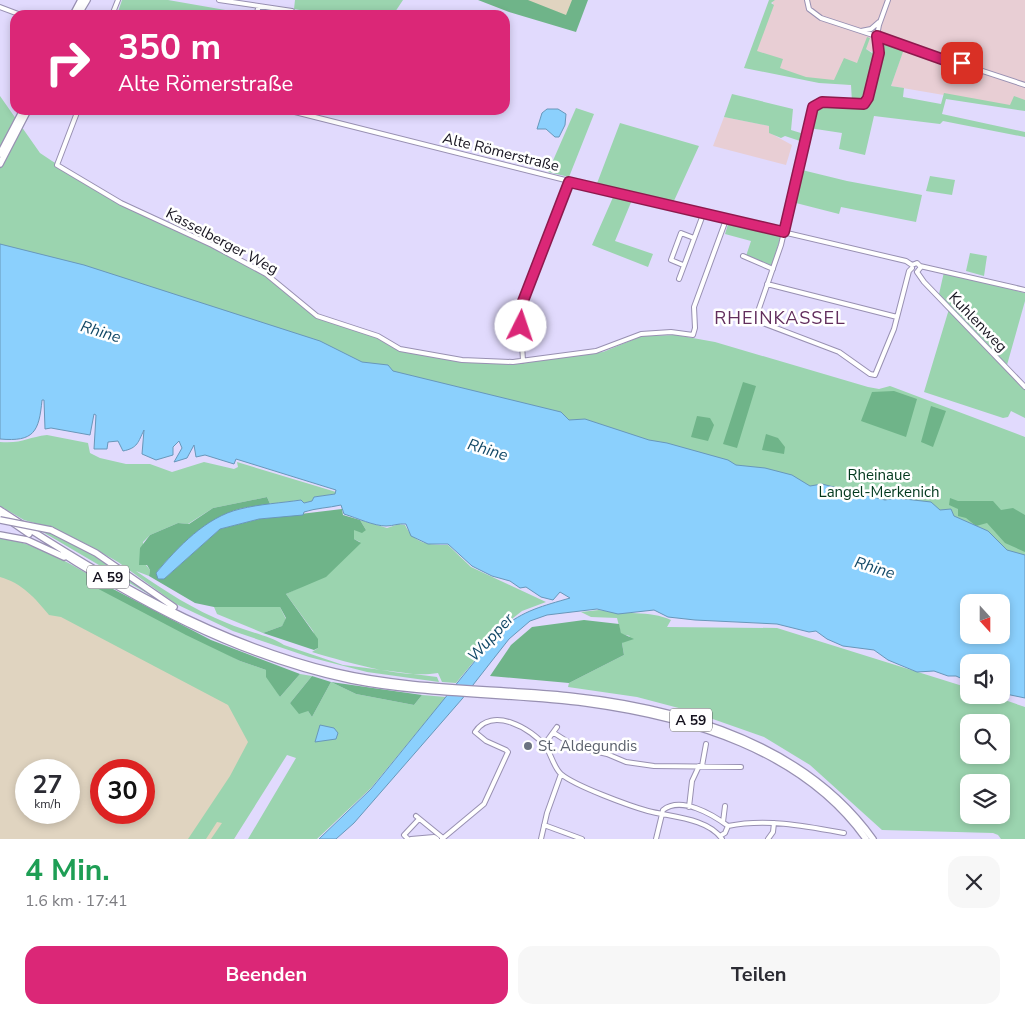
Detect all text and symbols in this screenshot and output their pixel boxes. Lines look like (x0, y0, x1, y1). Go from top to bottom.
text: 350 m (118, 24, 221, 71)
icon: right (35, 30, 100, 95)
pin (941, 42, 983, 84)
icon: arrive (948, 49, 976, 77)
text: Alte Römerstraße (118, 69, 293, 99)
street label: Alte Römerstraße (441, 128, 561, 176)
street label: Kasselberger Weg (162, 203, 282, 279)
street label: Kuhlenweg (944, 288, 1012, 356)
position arrow (494, 299, 546, 351)
district label: RHEINKASSEL (714, 306, 846, 330)
water label: Rhine (78, 315, 124, 349)
water label: Rhine (465, 433, 511, 467)
park label: Rheinaue Langel-Merkenich (818, 465, 940, 502)
water label: Rhine (852, 551, 898, 585)
road number: A 59 (87, 566, 129, 588)
north arrow (960, 594, 1010, 644)
map controls (960, 594, 1010, 824)
water label: Wupper (463, 608, 520, 667)
button: sound (960, 654, 1010, 704)
road number: A 59 (670, 708, 712, 732)
button: search (960, 714, 1010, 764)
place label: St. Aldegundis (538, 736, 637, 756)
marker: St. Aldegundis (522, 740, 534, 752)
speed limit sign: 30 (90, 759, 155, 824)
text: 27 (32, 768, 63, 802)
button: layers (960, 774, 1010, 824)
text: km/h (34, 796, 61, 812)
text: 4 Min. (25, 850, 110, 891)
button: close (948, 856, 1000, 908)
text: 1.6 km · 17:41 (25, 890, 128, 912)
button: Beenden (25, 946, 508, 1004)
button: Teilen (518, 946, 1000, 1004)

